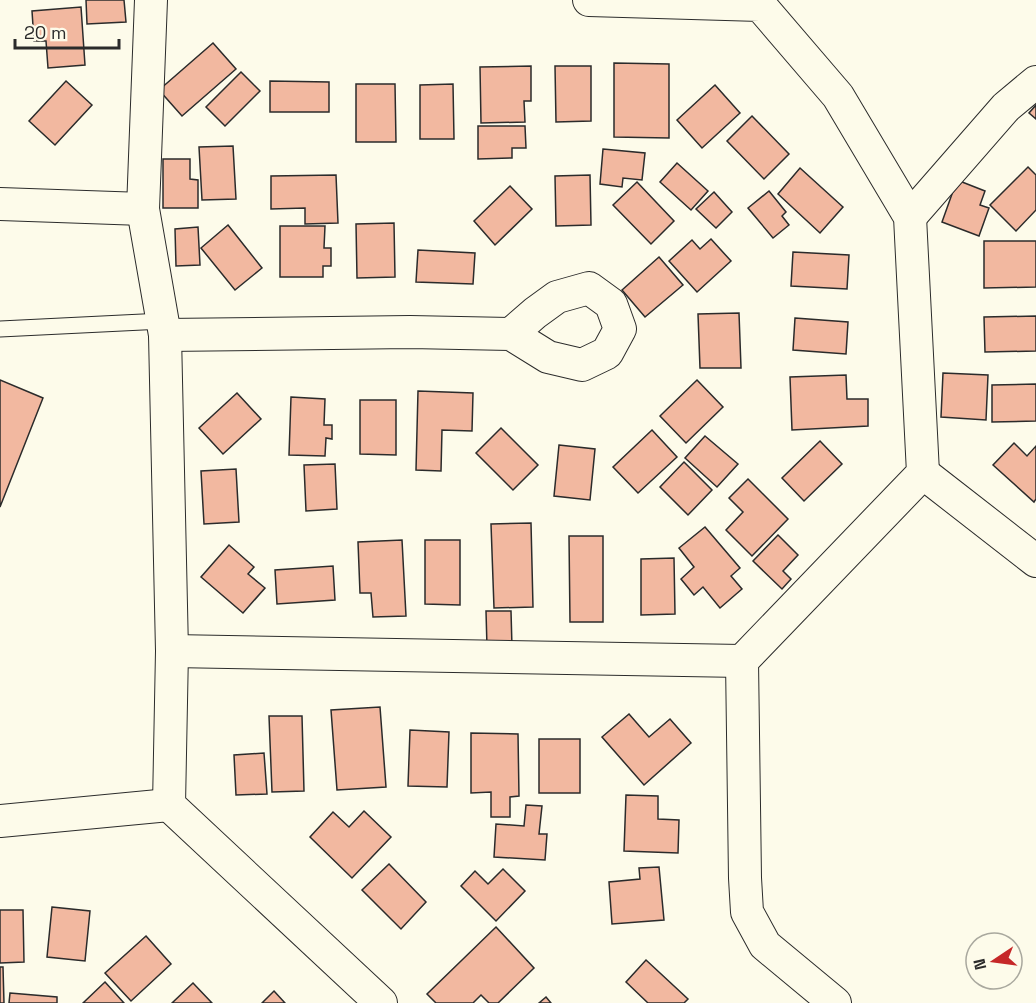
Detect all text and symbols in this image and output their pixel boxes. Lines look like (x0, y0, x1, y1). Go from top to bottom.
scale bar (15, 12, 118, 50)
text: 20 m (24, 21, 67, 44)
north arrow (964, 931, 1024, 991)
text: N (968, 957, 991, 972)

